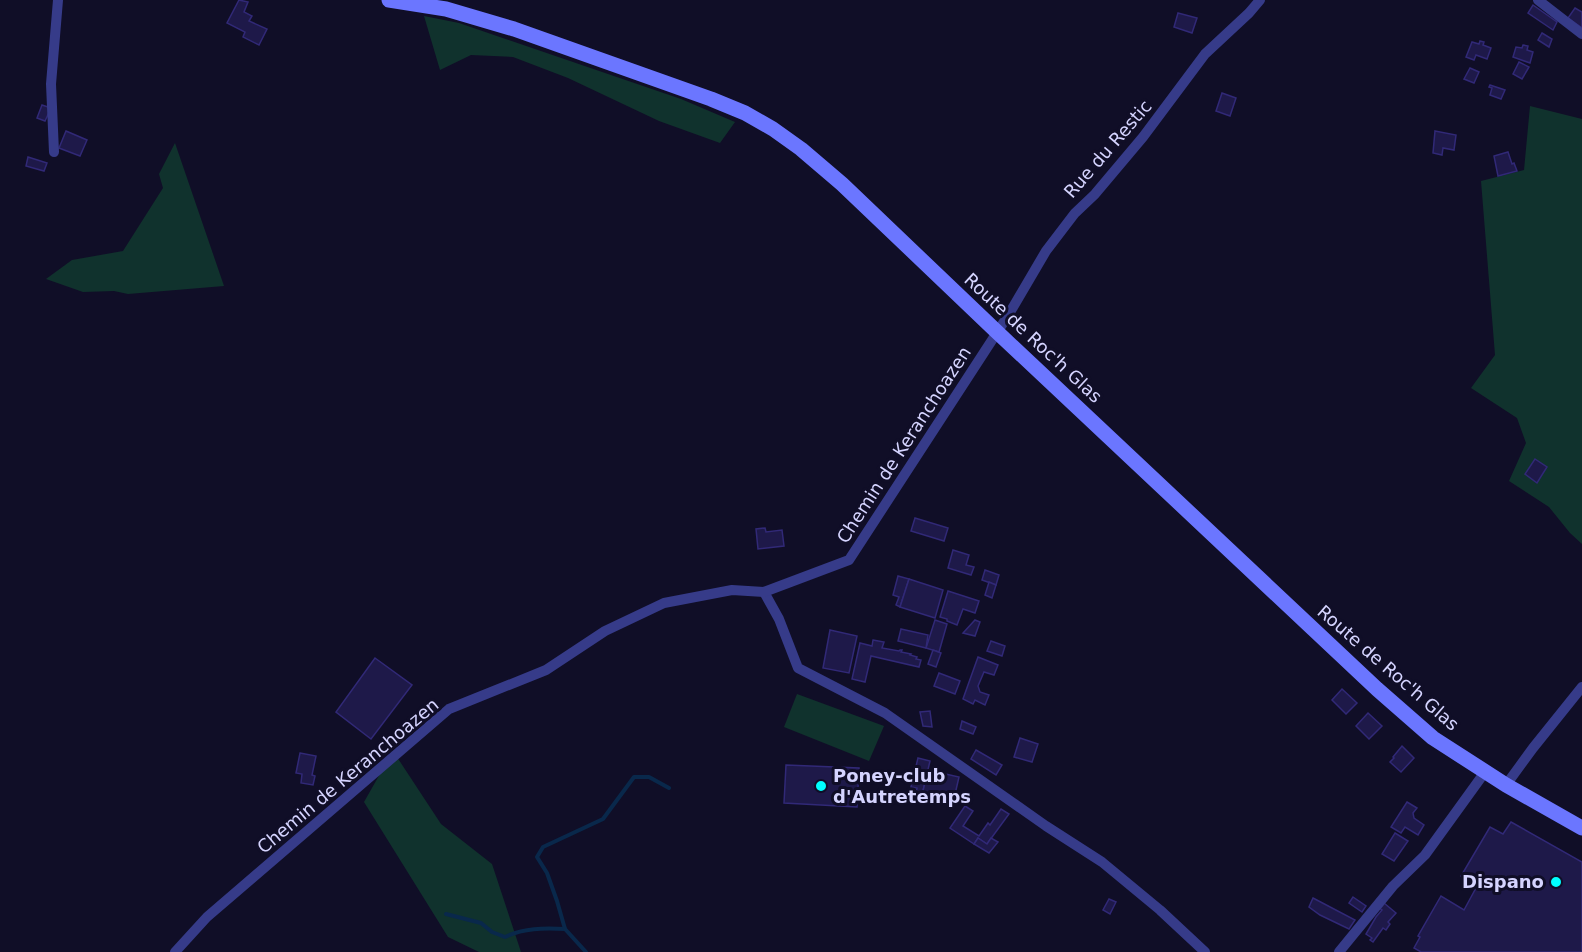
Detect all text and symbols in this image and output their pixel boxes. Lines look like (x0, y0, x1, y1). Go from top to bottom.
street label: Rue du Restic (1059, 96, 1156, 202)
street label: Route de Roc'h Glas (960, 268, 1106, 407)
street label: Chemin de Keranchoazen (832, 343, 975, 547)
street label: Route de Roc'h Glas (1313, 601, 1463, 735)
street label: Chemin de Keranchoazen (253, 694, 443, 858)
place label: Poney-club d'Autretemps (833, 765, 971, 807)
marker: Poney-club d'Autretemps (814, 779, 828, 793)
place label: Dispano (1462, 871, 1544, 892)
marker: Dispano (1549, 875, 1563, 889)

